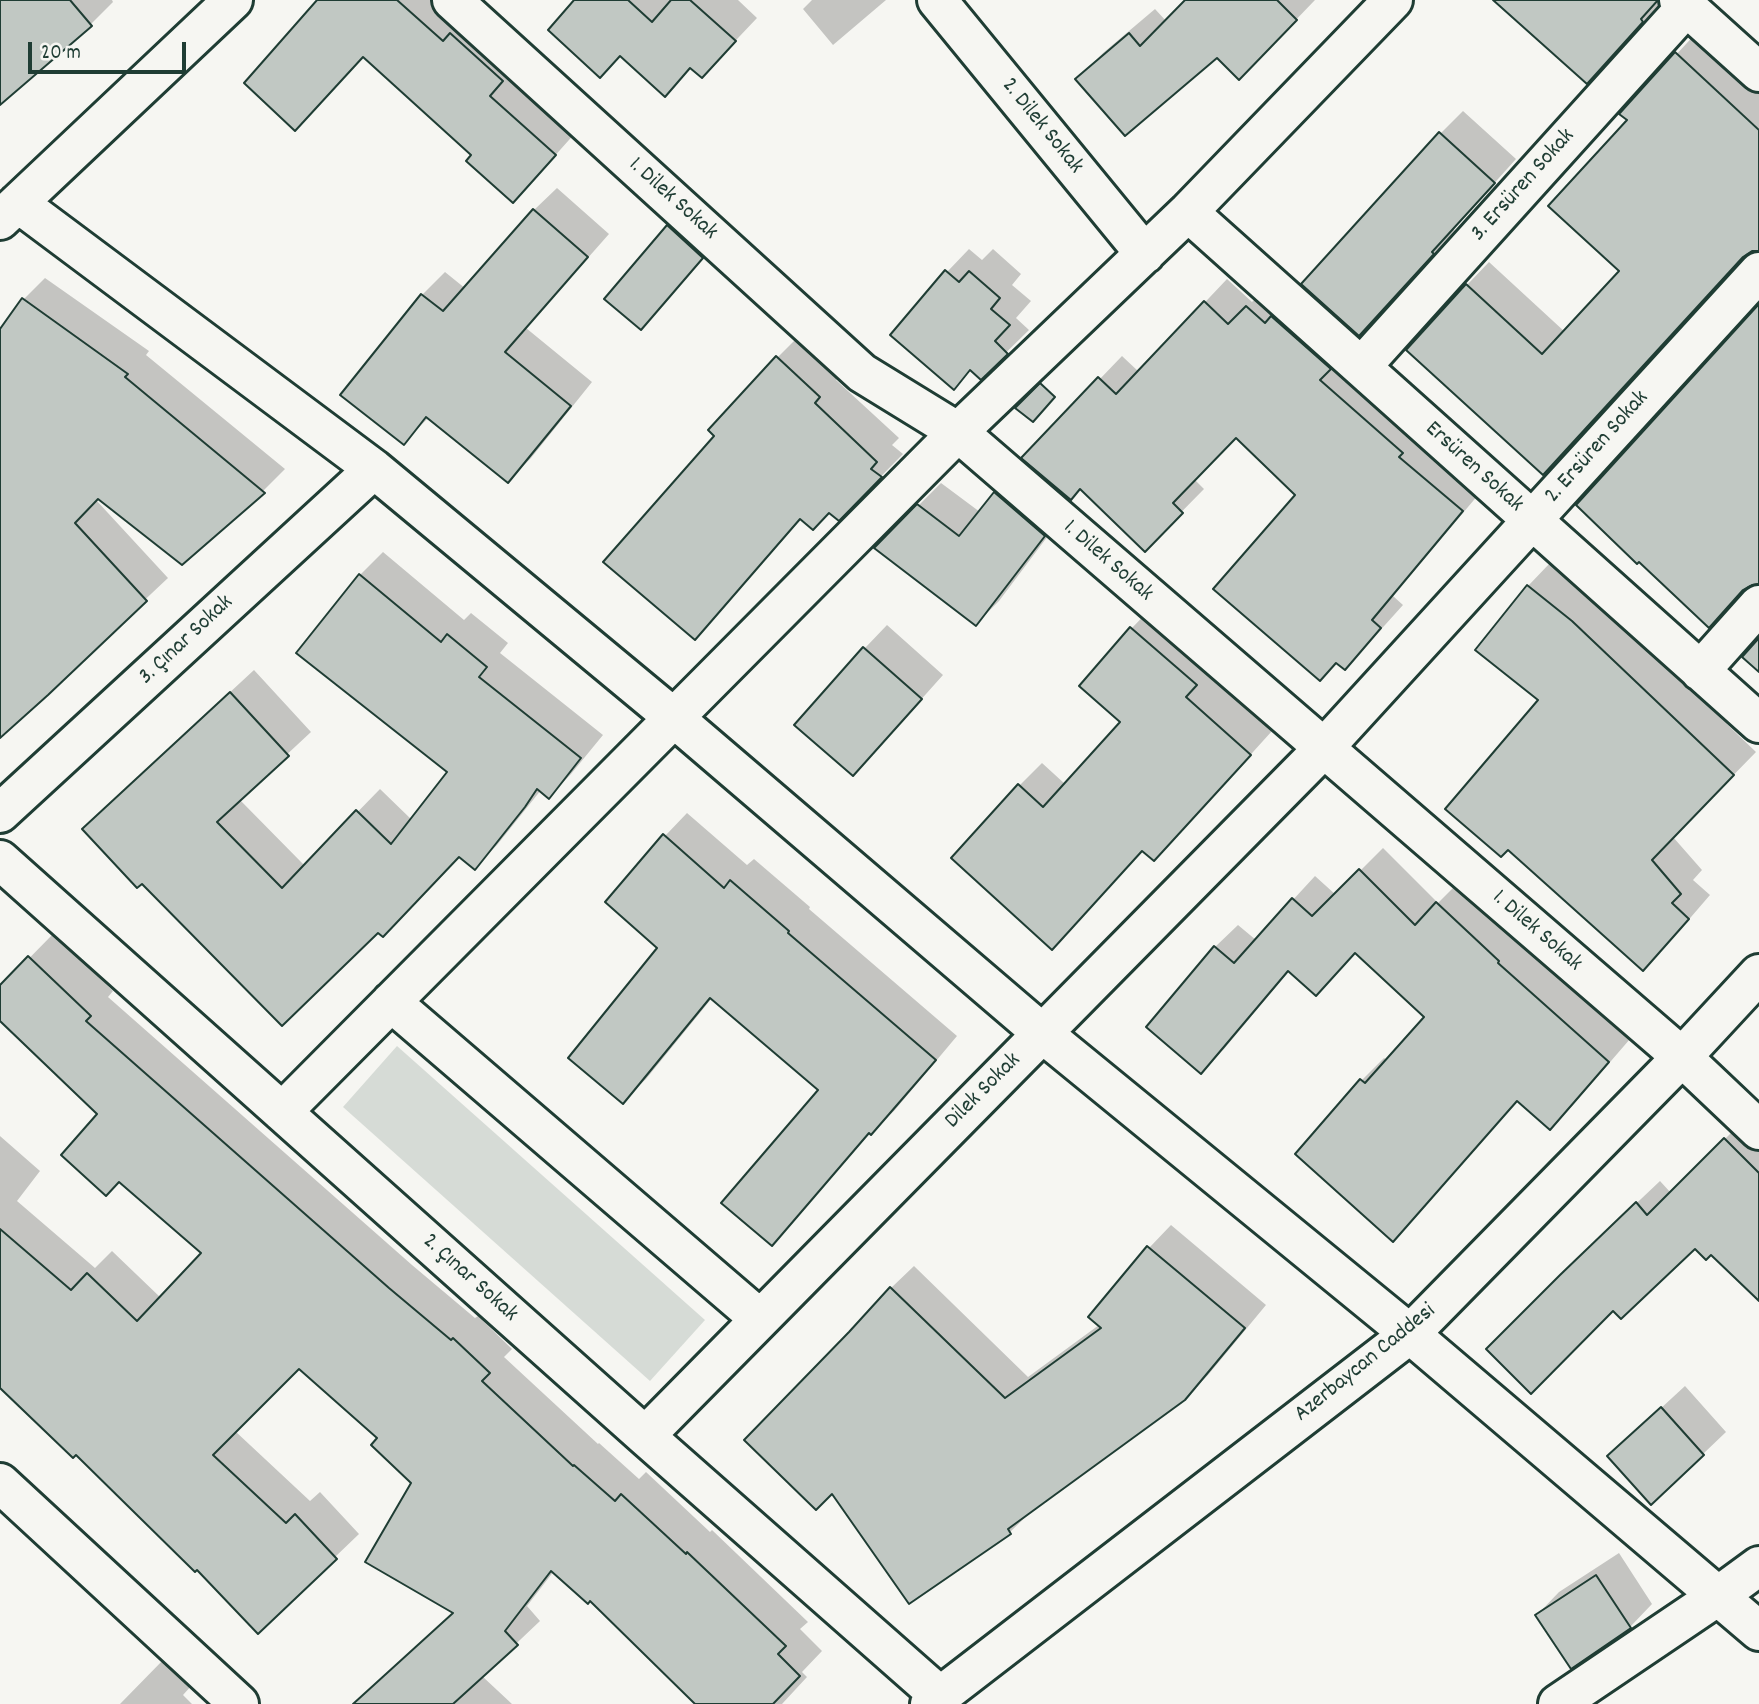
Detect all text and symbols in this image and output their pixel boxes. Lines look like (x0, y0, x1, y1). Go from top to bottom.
scale bar (32, 28, 189, 72)
text: 20 m (41, 39, 81, 69)
street label: 2. Dilek Sokak (994, 73, 1088, 181)
street label: 3. Ersüren Sokak (1466, 124, 1582, 248)
street label: 1. Dilek Sokak (622, 153, 722, 247)
street label: 2. Ersüren Sokak (1540, 386, 1656, 510)
street label: Ersüren Sokak (1418, 417, 1528, 519)
street label: 1. Dilek Sokak (1056, 515, 1158, 609)
street label: 3. Çınar Sokak (134, 590, 240, 692)
street label: 1. Dilek Sokak (1485, 885, 1587, 979)
street label: Dilek Sokak (940, 1048, 1028, 1136)
street label: 2. Çınar Sokak (415, 1229, 523, 1329)
street label: Azerbaycan Caddesi (1290, 1299, 1442, 1429)

